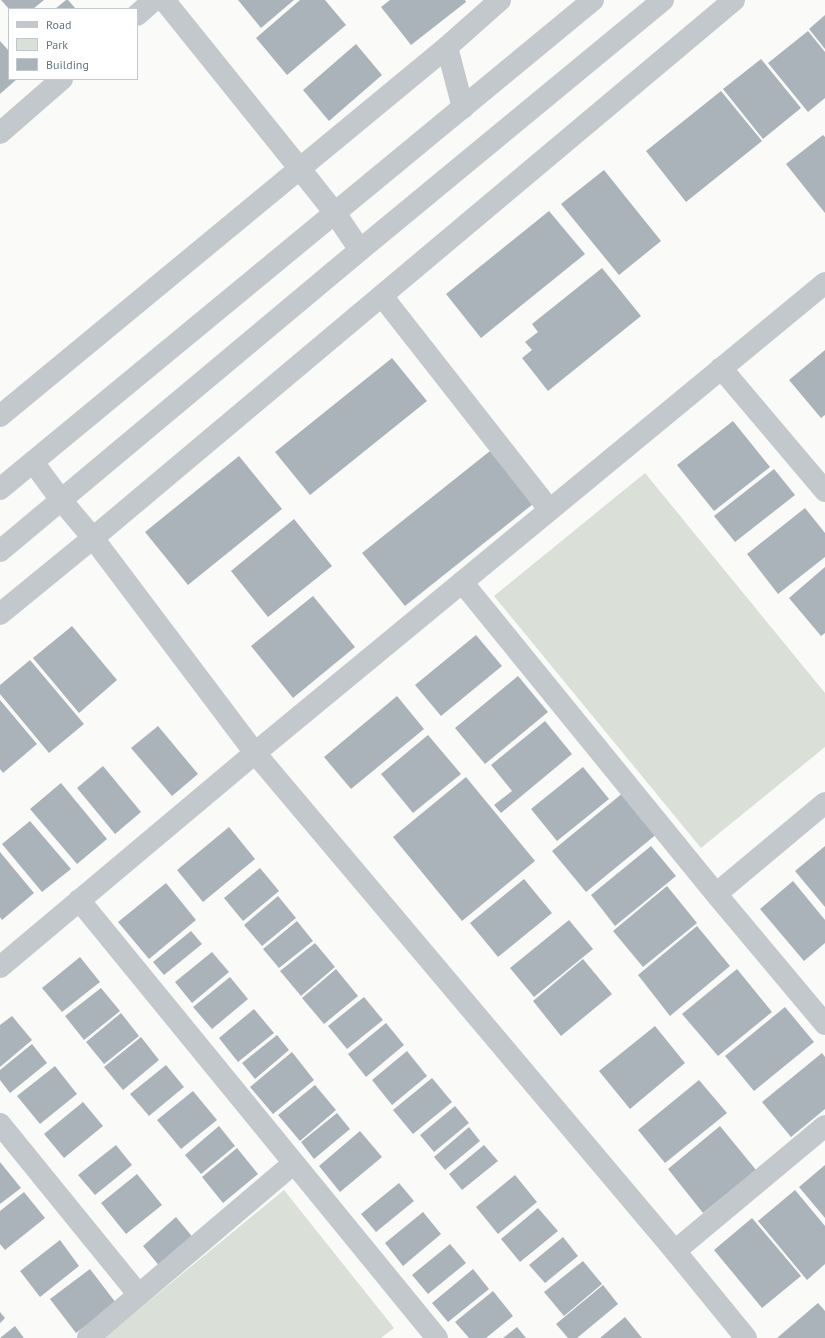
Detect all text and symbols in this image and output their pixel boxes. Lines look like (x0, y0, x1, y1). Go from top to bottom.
legend (8, 8, 138, 80)
text: Road (46, 17, 71, 32)
text: Park (46, 37, 68, 52)
text: Building (46, 57, 89, 72)

